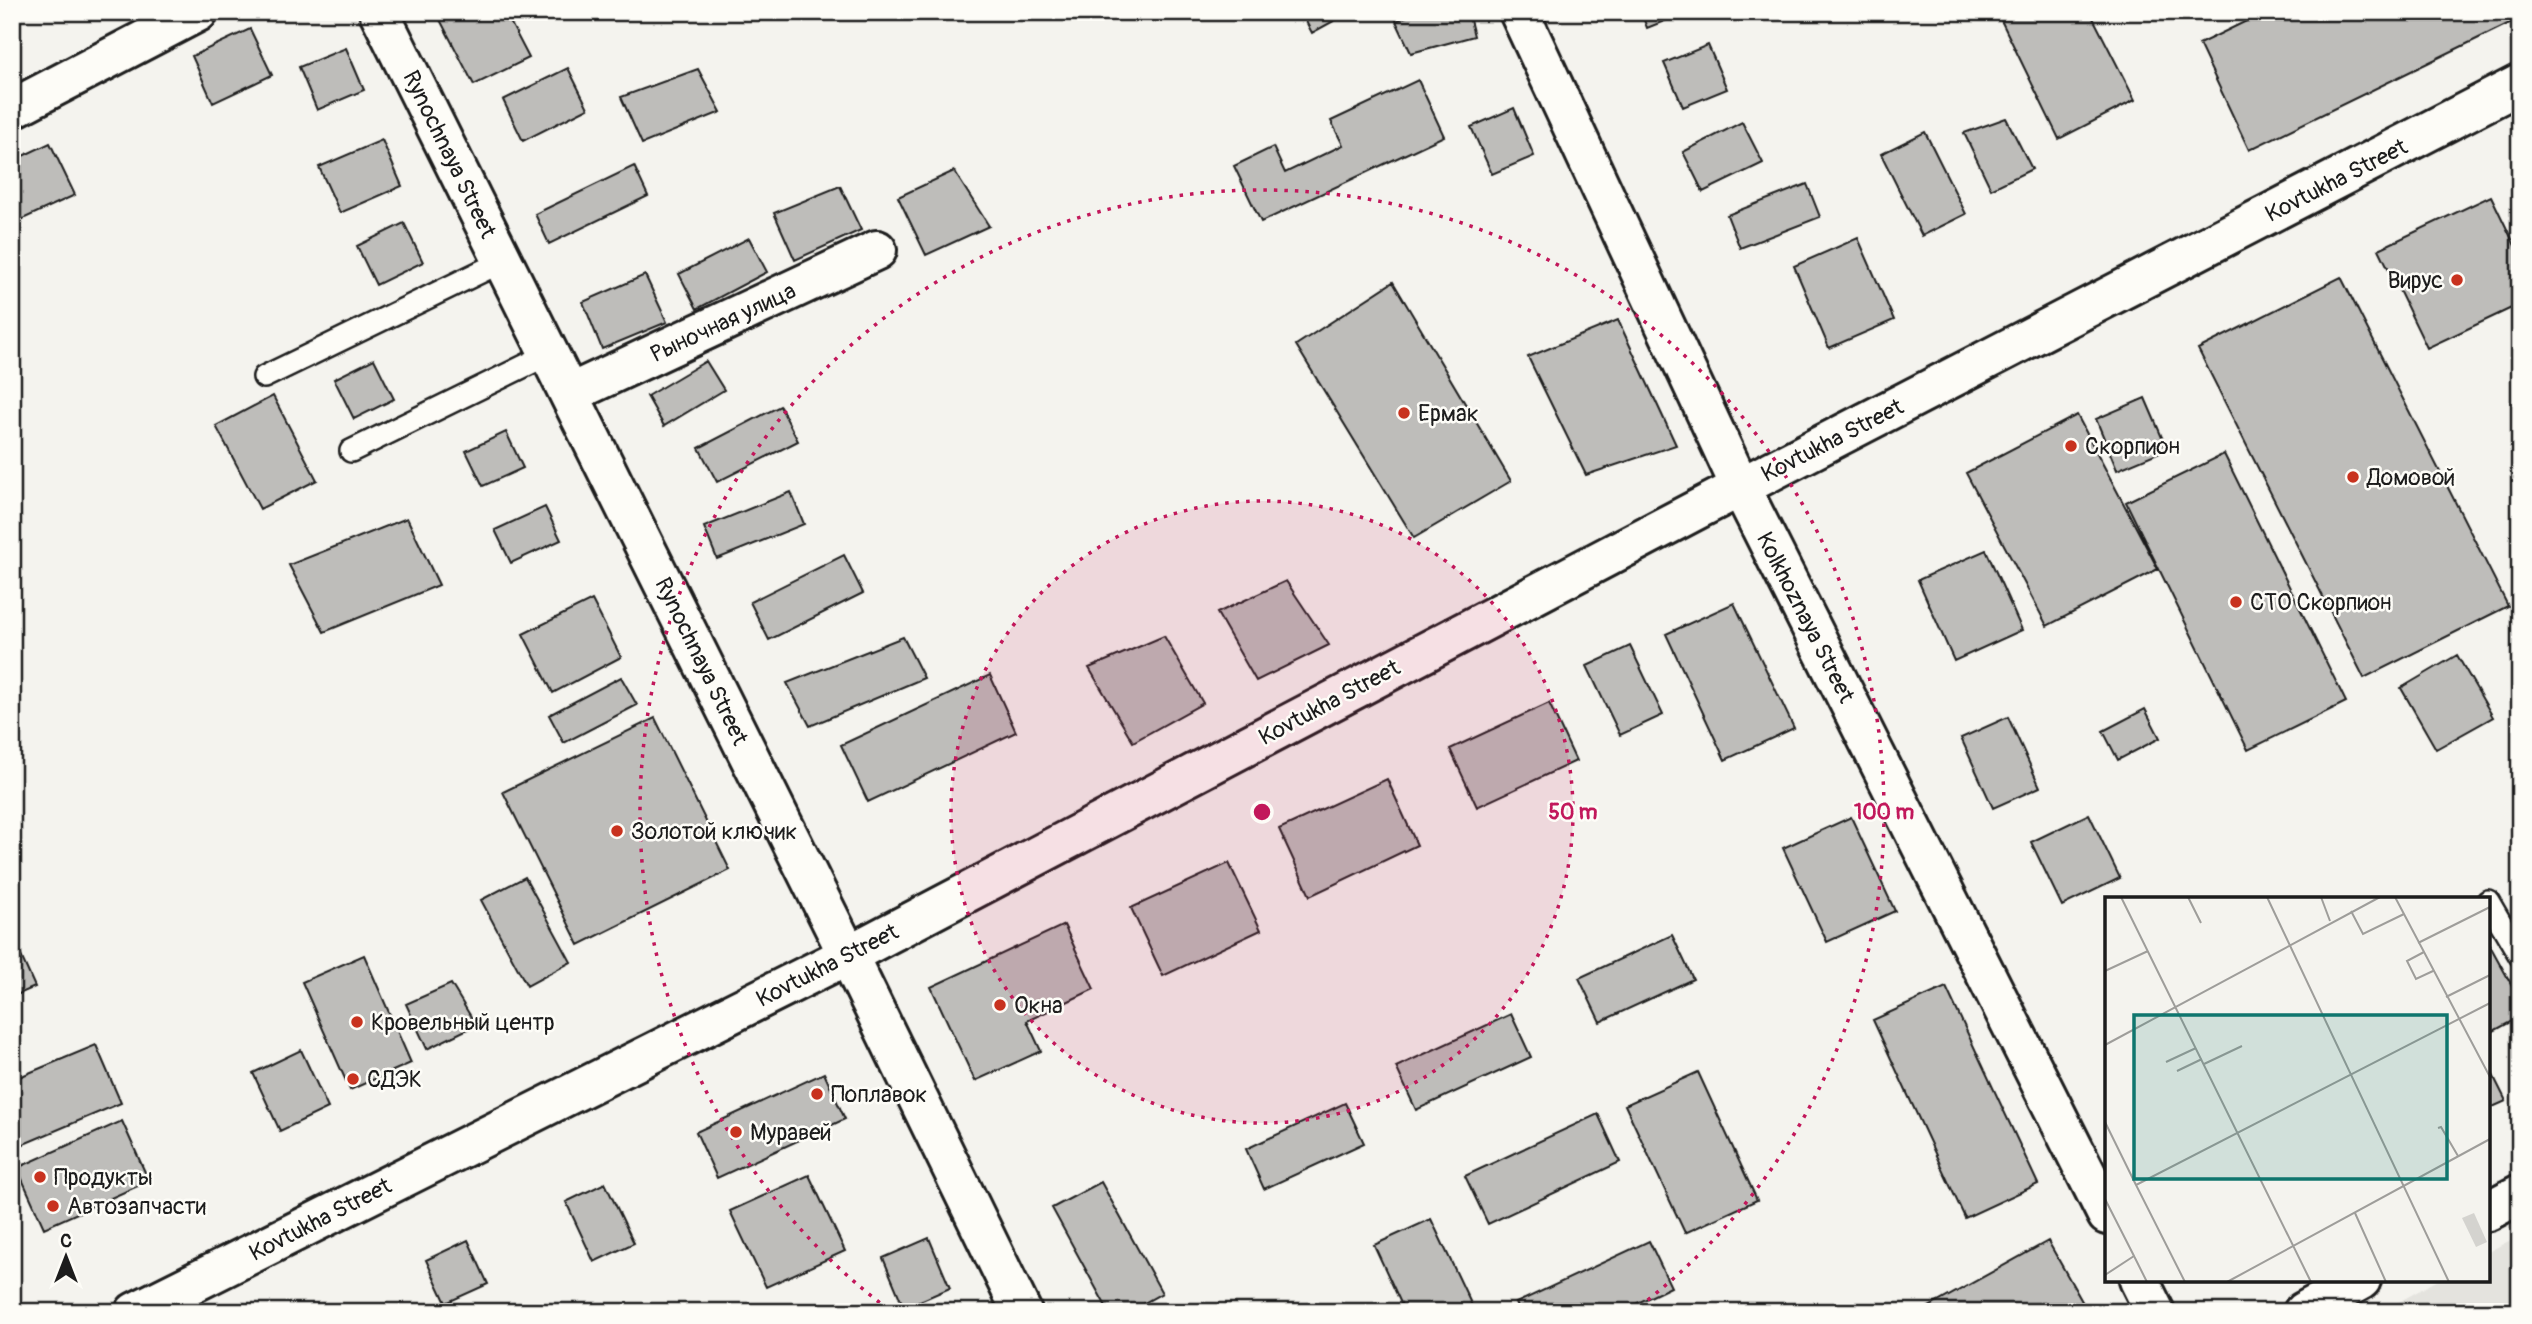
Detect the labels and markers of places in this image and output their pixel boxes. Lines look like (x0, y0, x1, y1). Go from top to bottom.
place label: Вирус (2387, 266, 2443, 295)
marker: Вирус (2449, 272, 2465, 288)
place label: Ермак (1418, 399, 1479, 428)
marker: Ермак (1396, 405, 1412, 421)
place label: Скорпион (2085, 432, 2180, 461)
marker: Скорпион (2063, 438, 2079, 454)
place label: Домовой (2366, 463, 2455, 492)
marker: Домовой (2345, 469, 2361, 485)
place label: СТО Скорпион (2250, 588, 2392, 617)
marker: СТО Скорпион (2228, 594, 2244, 610)
centre of rings (1250, 800, 1274, 824)
place label: Золотой ключик (631, 817, 797, 846)
marker: Золотой ключик (609, 823, 625, 839)
place label: Окна (1014, 991, 1063, 1020)
marker: Окна (992, 997, 1008, 1013)
place label: Кровельный центр (371, 1008, 555, 1037)
marker: Кровельный центр (349, 1014, 365, 1030)
place label: СДЭК (367, 1065, 422, 1094)
marker: СДЭК (345, 1071, 361, 1087)
place label: Поплавок (831, 1080, 927, 1109)
marker: Поплавок (809, 1086, 825, 1102)
place label: Муравей (750, 1118, 832, 1147)
marker: Муравей (728, 1124, 744, 1140)
place label: Продукты (54, 1163, 153, 1192)
marker: Продукты (32, 1169, 48, 1185)
place label: Автозапчасти (67, 1192, 206, 1221)
marker: Автозапчасти (45, 1198, 61, 1214)

